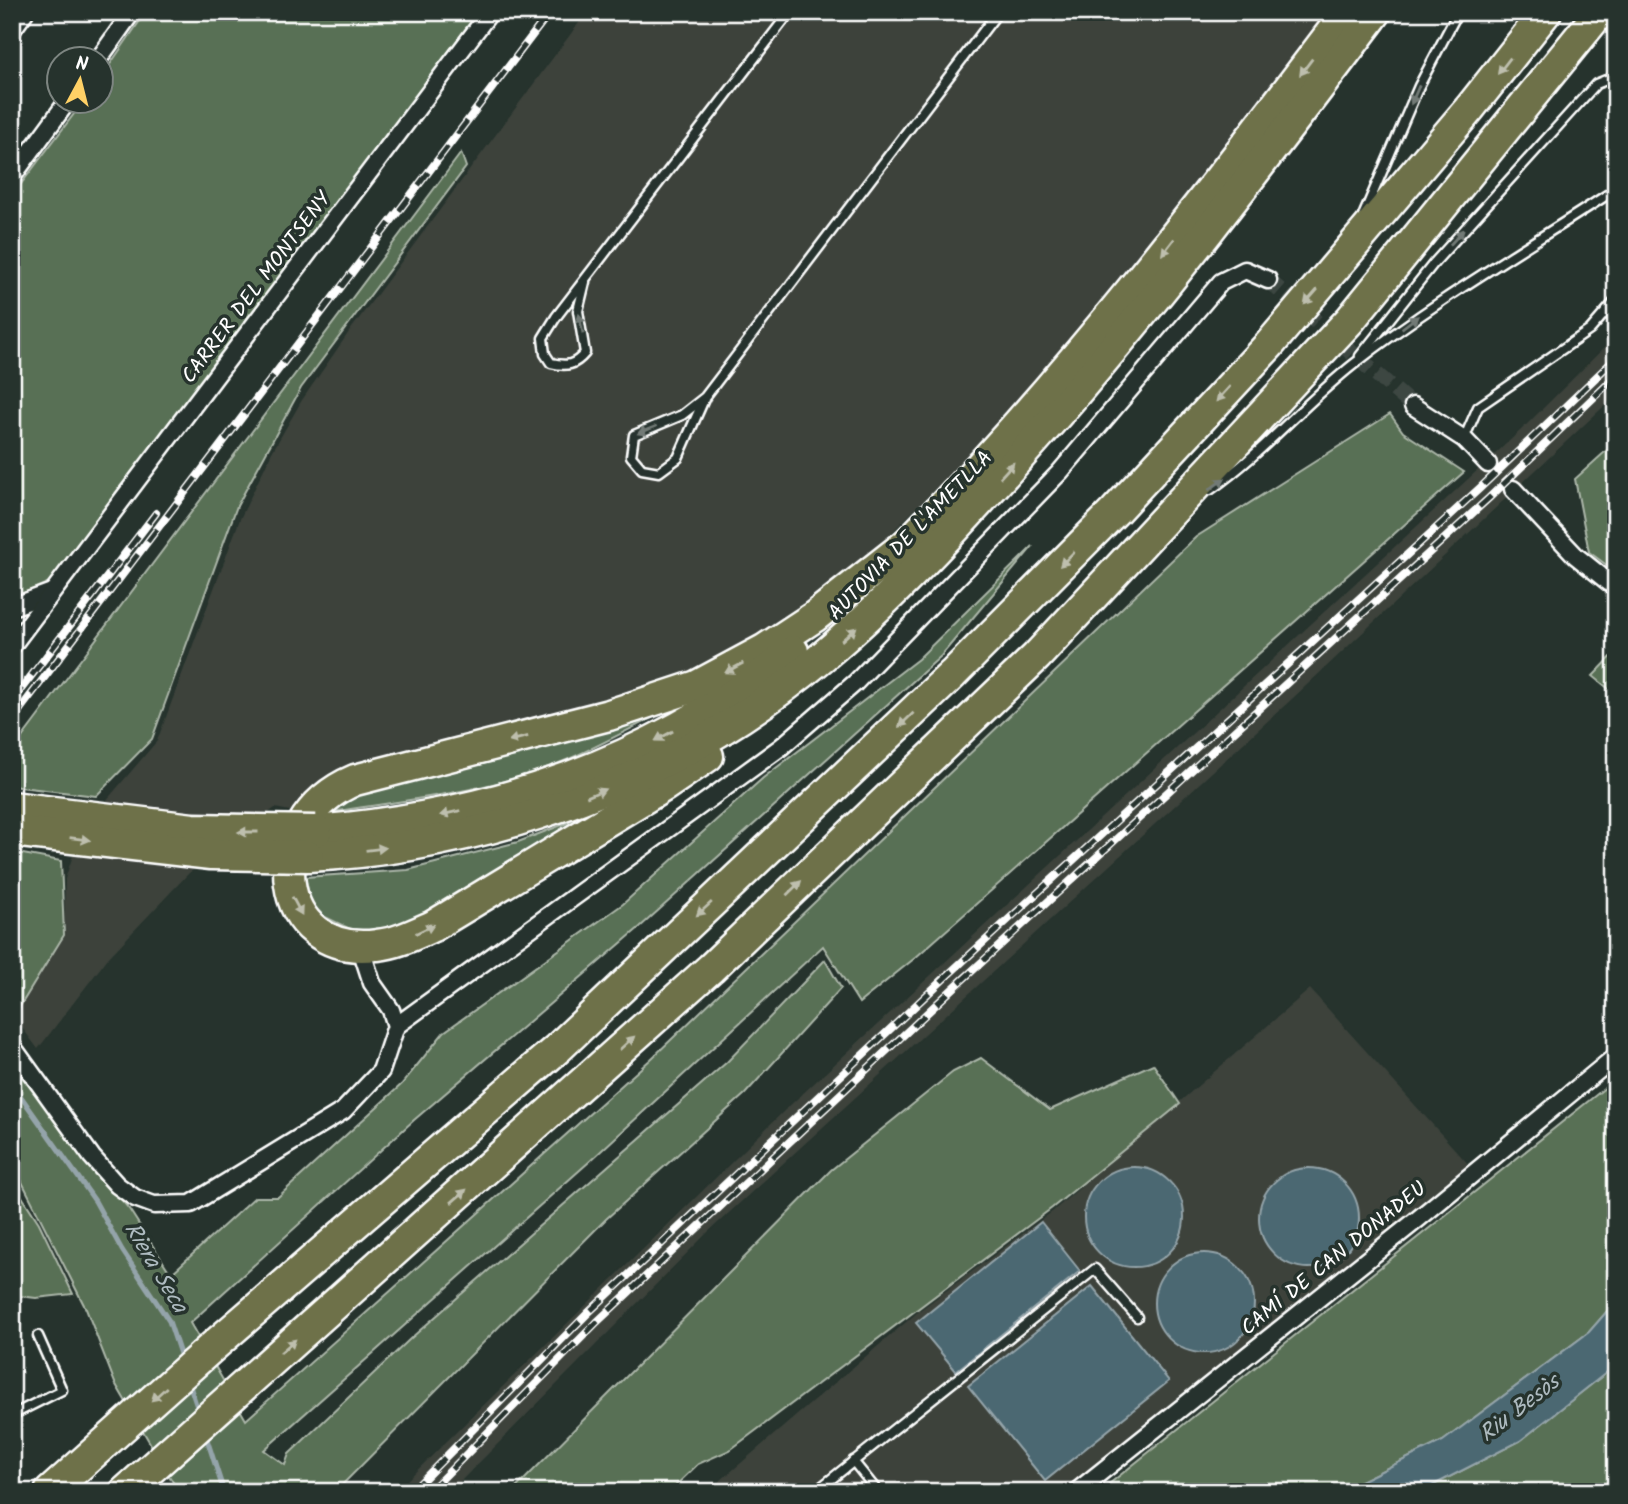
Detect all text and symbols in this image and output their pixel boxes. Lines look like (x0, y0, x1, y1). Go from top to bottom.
north arrow (46, 46, 116, 116)
text: N (74, 49, 90, 81)
one-way arrow (1496, 56, 1511, 74)
one-way arrow (1299, 57, 1314, 75)
one-way arrow (1409, 85, 1421, 105)
street label: CARRER DEL MONTSENY (174, 184, 341, 391)
one-way arrow (1448, 229, 1464, 246)
one-way arrow (1161, 239, 1176, 256)
one-way arrow (1303, 288, 1319, 306)
one-way arrow (576, 313, 587, 335)
one-way arrow (1401, 316, 1419, 330)
one-way arrow (1215, 385, 1231, 403)
one-way arrow (636, 425, 657, 436)
street label: AUTOVIA DE L'AMETLLA (821, 443, 1001, 629)
one-way arrow (999, 462, 1015, 479)
one-way arrow (1208, 477, 1226, 491)
one-way arrow (1059, 551, 1075, 567)
one-way arrow (840, 626, 857, 642)
one-way arrow (724, 662, 743, 674)
one-way arrow (898, 711, 915, 727)
one-way arrow (654, 730, 673, 742)
one-way arrow (507, 734, 529, 745)
one-way arrow (585, 787, 606, 798)
one-way arrow (439, 808, 461, 819)
one-way arrow (237, 826, 259, 838)
one-way arrow (69, 834, 91, 845)
one-way arrow (365, 844, 387, 855)
one-way arrow (785, 881, 802, 897)
one-way arrow (292, 896, 303, 916)
one-way arrow (696, 900, 713, 916)
one-way arrow (415, 923, 435, 935)
one-way arrow (619, 1036, 636, 1051)
street label: CAMÍ DE CAN DONADEU (1234, 1174, 1434, 1344)
one-way arrow (450, 1189, 467, 1204)
water label: Riera Seca (114, 1216, 197, 1322)
one-way arrow (279, 1338, 297, 1354)
water label: Riu Besòs (1472, 1364, 1570, 1452)
one-way arrow (150, 1386, 168, 1402)

